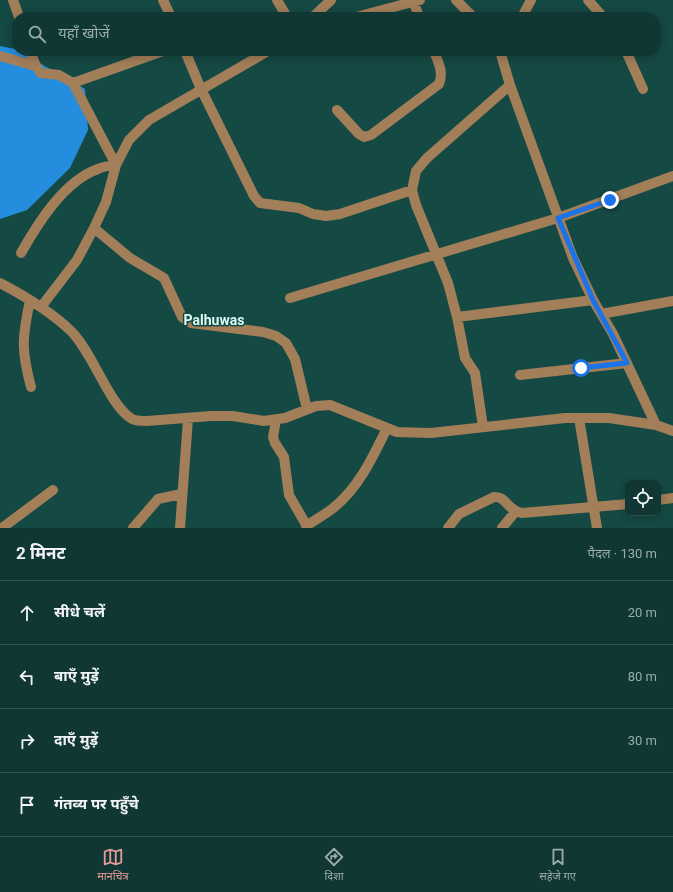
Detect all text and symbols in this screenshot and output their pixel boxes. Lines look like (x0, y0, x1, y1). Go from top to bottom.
search box (12, 12, 661, 56)
icon: search (26, 23, 48, 45)
text: यहाँ खोजें (58, 24, 110, 42)
route end (601, 191, 619, 209)
district label: Palhuwas (184, 312, 244, 328)
route start (572, 359, 590, 377)
map controls (625, 480, 661, 516)
button: locate (625, 480, 661, 516)
text: 2 मिनट (16, 543, 66, 563)
text: पैदल · 130 m (588, 546, 657, 561)
icon: ahead (16, 602, 38, 624)
text: सीधे चलें (54, 603, 105, 621)
text: 20 m (628, 605, 657, 620)
icon: left (16, 666, 38, 688)
text: बाएँ मुड़ें (54, 667, 99, 685)
text: 80 m (628, 669, 657, 684)
icon: right (16, 730, 38, 752)
text: दाएँ मुड़ें (54, 731, 98, 749)
text: 30 m (628, 733, 657, 748)
icon: arrive (16, 794, 38, 816)
text: गंतव्य पर पहुँचे (54, 795, 139, 813)
tab: मानचित्र (97, 846, 129, 884)
tab: दिशा (323, 846, 345, 884)
tab: सहेजे गए (539, 846, 576, 884)

